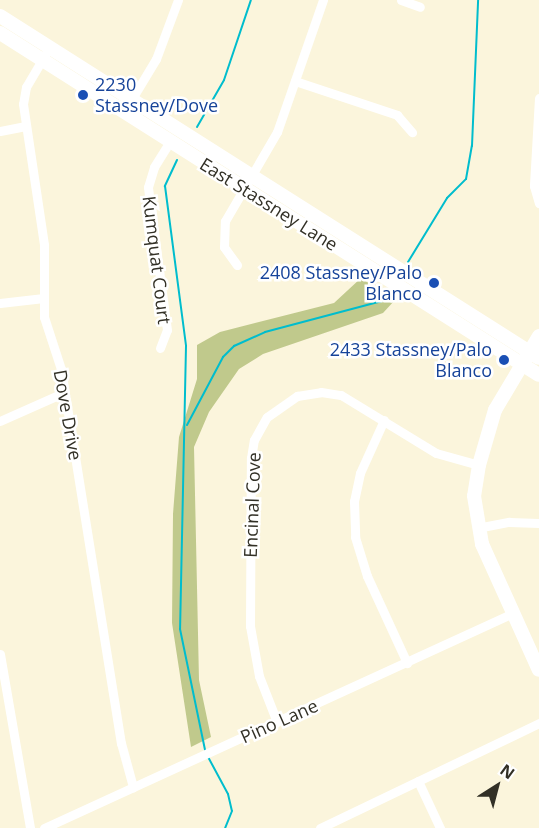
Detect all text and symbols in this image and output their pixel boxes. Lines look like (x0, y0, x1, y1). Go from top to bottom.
place label: 2230 Stassney/Dove (95, 74, 218, 116)
marker: 2230 Stassney/Dove (76, 88, 90, 102)
street label: East Stassney Lane (196, 153, 342, 255)
street label: Kumquat Court (138, 195, 176, 325)
place label: 2408 Stassney/Palo Blanco (260, 262, 422, 304)
marker: 2408 Stassney/Palo Blanco (427, 276, 441, 290)
place label: 2433 Stassney/Palo Blanco (330, 339, 492, 382)
marker: 2433 Stassney/Palo Blanco (497, 353, 511, 367)
street label: Dove Drive (49, 368, 87, 462)
street label: Encinal Cove (239, 452, 265, 558)
street label: Pino Lane (237, 694, 321, 748)
north arrow (467, 756, 527, 816)
text: N (496, 759, 519, 784)

